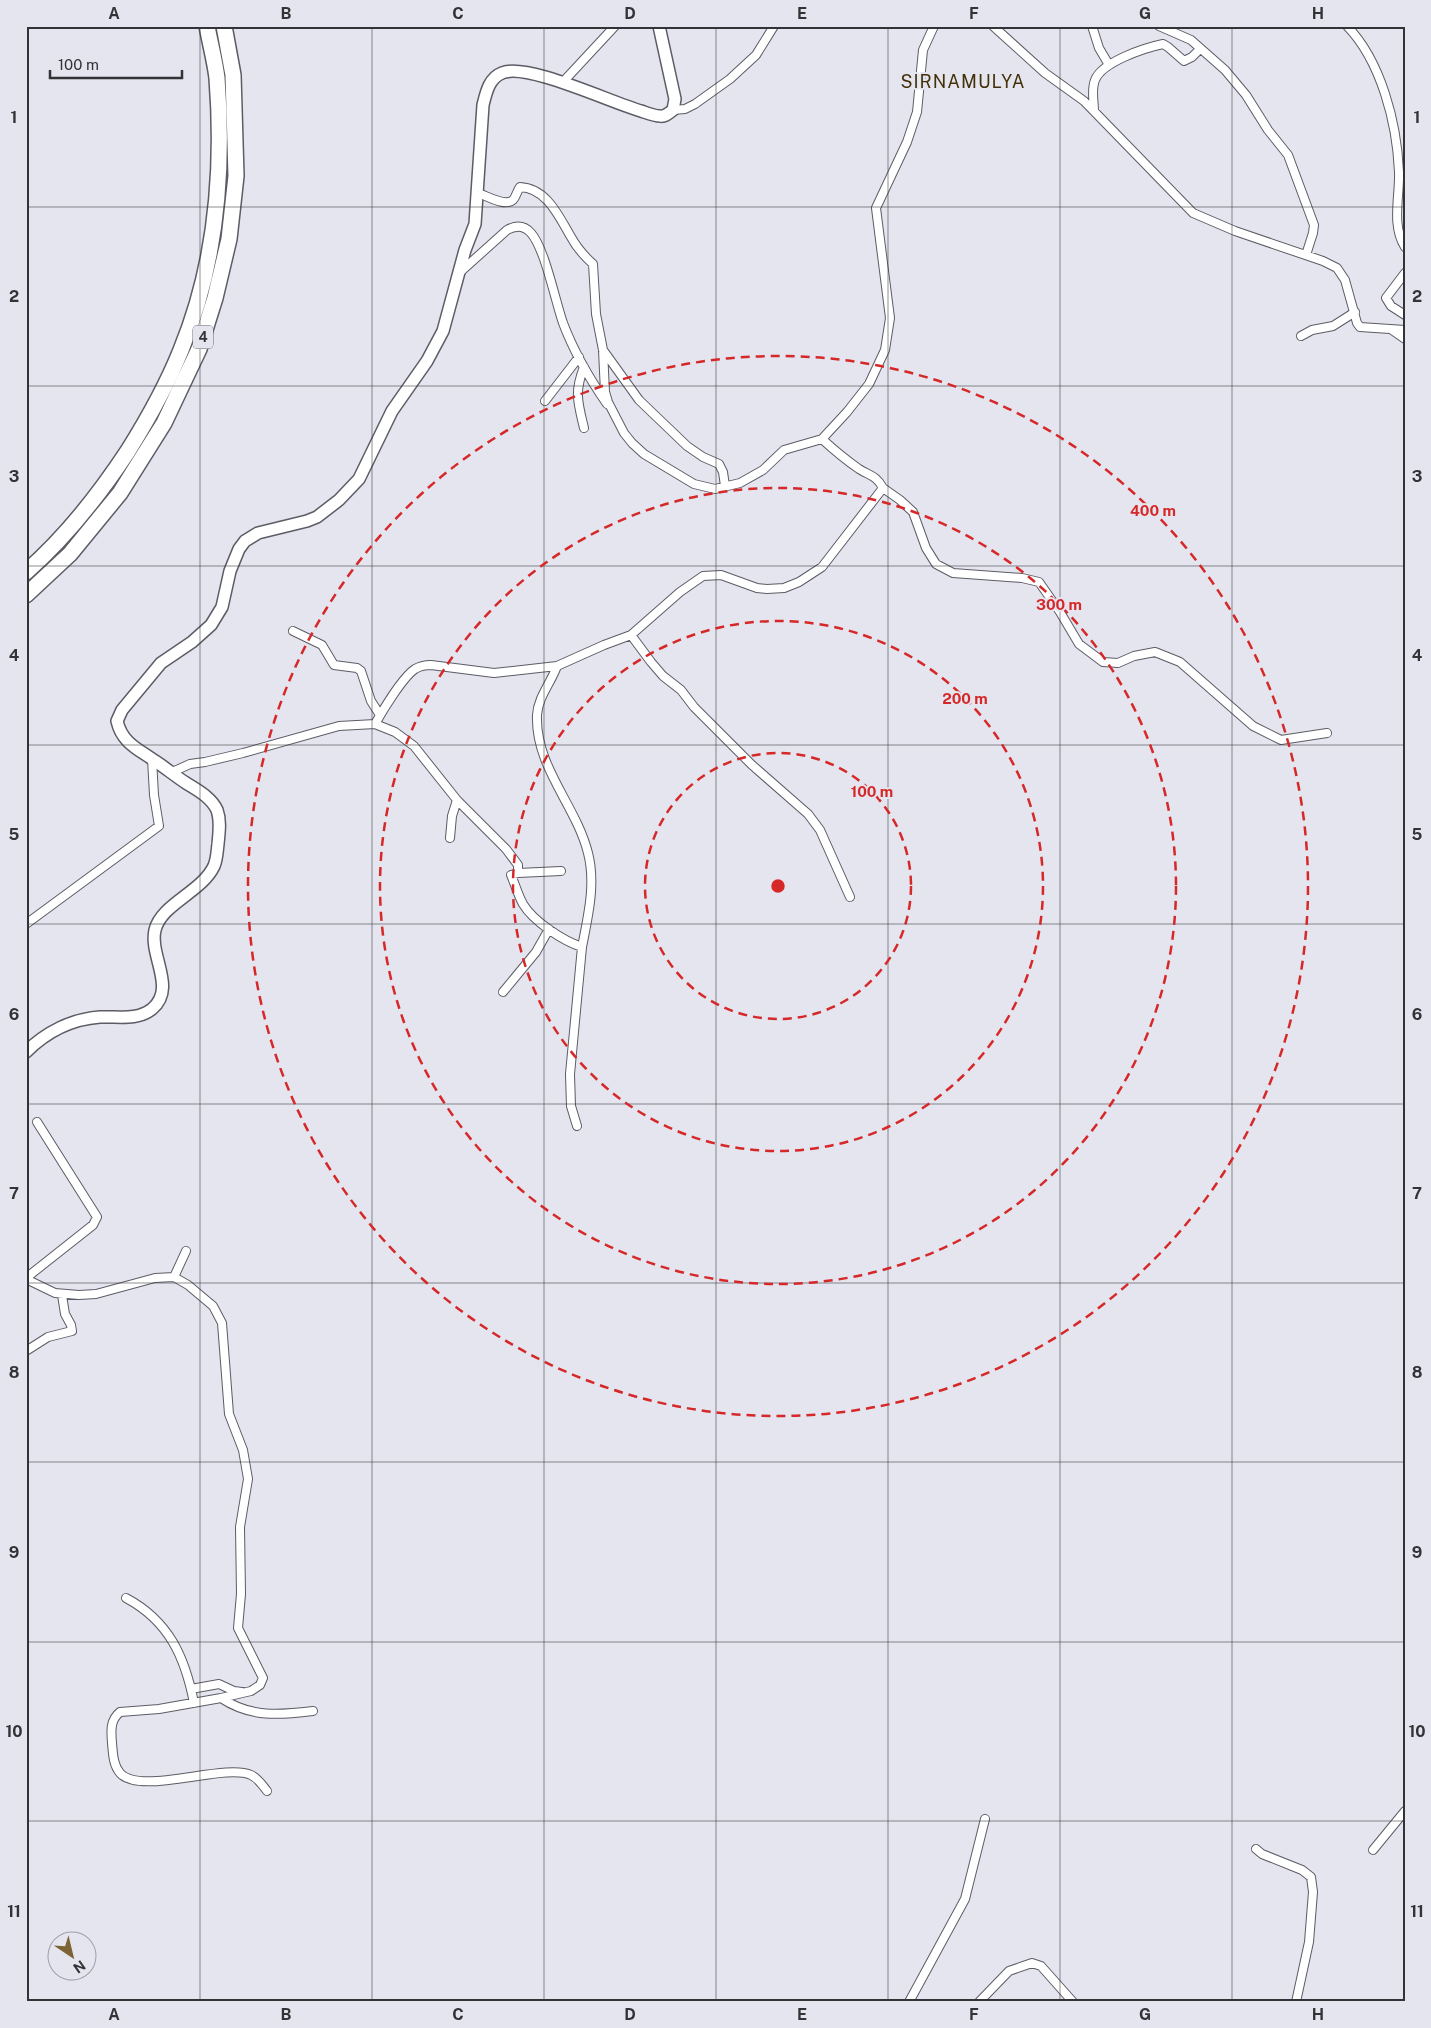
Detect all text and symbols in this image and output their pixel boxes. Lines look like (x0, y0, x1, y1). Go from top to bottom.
text: A (108, 4, 120, 23)
text: B (281, 4, 292, 23)
text: C (452, 4, 464, 23)
text: D (624, 4, 636, 23)
text: E (797, 4, 807, 23)
text: F (969, 4, 979, 23)
text: G (1139, 4, 1151, 23)
text: H (1312, 4, 1324, 23)
scale bar (50, 48, 182, 80)
text: 100 m (58, 56, 99, 73)
district label: SIRNAMULYA (900, 71, 1026, 92)
text: 1 (11, 108, 17, 127)
text: 1 (1414, 108, 1420, 127)
text: 2 (9, 287, 19, 306)
text: 2 (1412, 287, 1422, 306)
road number: 4 (193, 326, 213, 348)
text: 3 (9, 467, 19, 486)
text: 3 (1412, 467, 1422, 486)
text: 400 m (1130, 502, 1176, 519)
text: 300 m (1036, 596, 1082, 613)
text: 4 (9, 646, 20, 665)
text: 4 (1412, 646, 1423, 665)
text: 200 m (942, 690, 988, 707)
text: 100 m (851, 783, 893, 800)
text: 5 (9, 825, 20, 844)
text: 5 (1412, 825, 1423, 844)
centre of rings (769, 877, 787, 895)
text: 6 (9, 1005, 19, 1024)
text: 6 (1412, 1005, 1422, 1024)
text: 7 (9, 1184, 19, 1203)
text: 7 (1412, 1184, 1422, 1203)
text: 8 (9, 1363, 20, 1382)
text: 8 (1412, 1363, 1423, 1382)
text: 9 (9, 1543, 19, 1562)
text: 9 (1412, 1543, 1422, 1562)
text: 10 (5, 1722, 23, 1741)
text: 10 (1408, 1722, 1426, 1741)
text: 11 (7, 1902, 21, 1921)
text: 11 (1410, 1902, 1424, 1921)
north arrow (48, 1930, 98, 1980)
text: N (70, 1957, 89, 1976)
text: A (108, 2005, 120, 2024)
text: B (281, 2005, 292, 2024)
text: C (452, 2005, 464, 2024)
text: D (624, 2005, 636, 2024)
text: E (797, 2005, 807, 2024)
text: F (969, 2005, 979, 2024)
text: G (1139, 2005, 1151, 2024)
text: H (1312, 2005, 1324, 2024)

